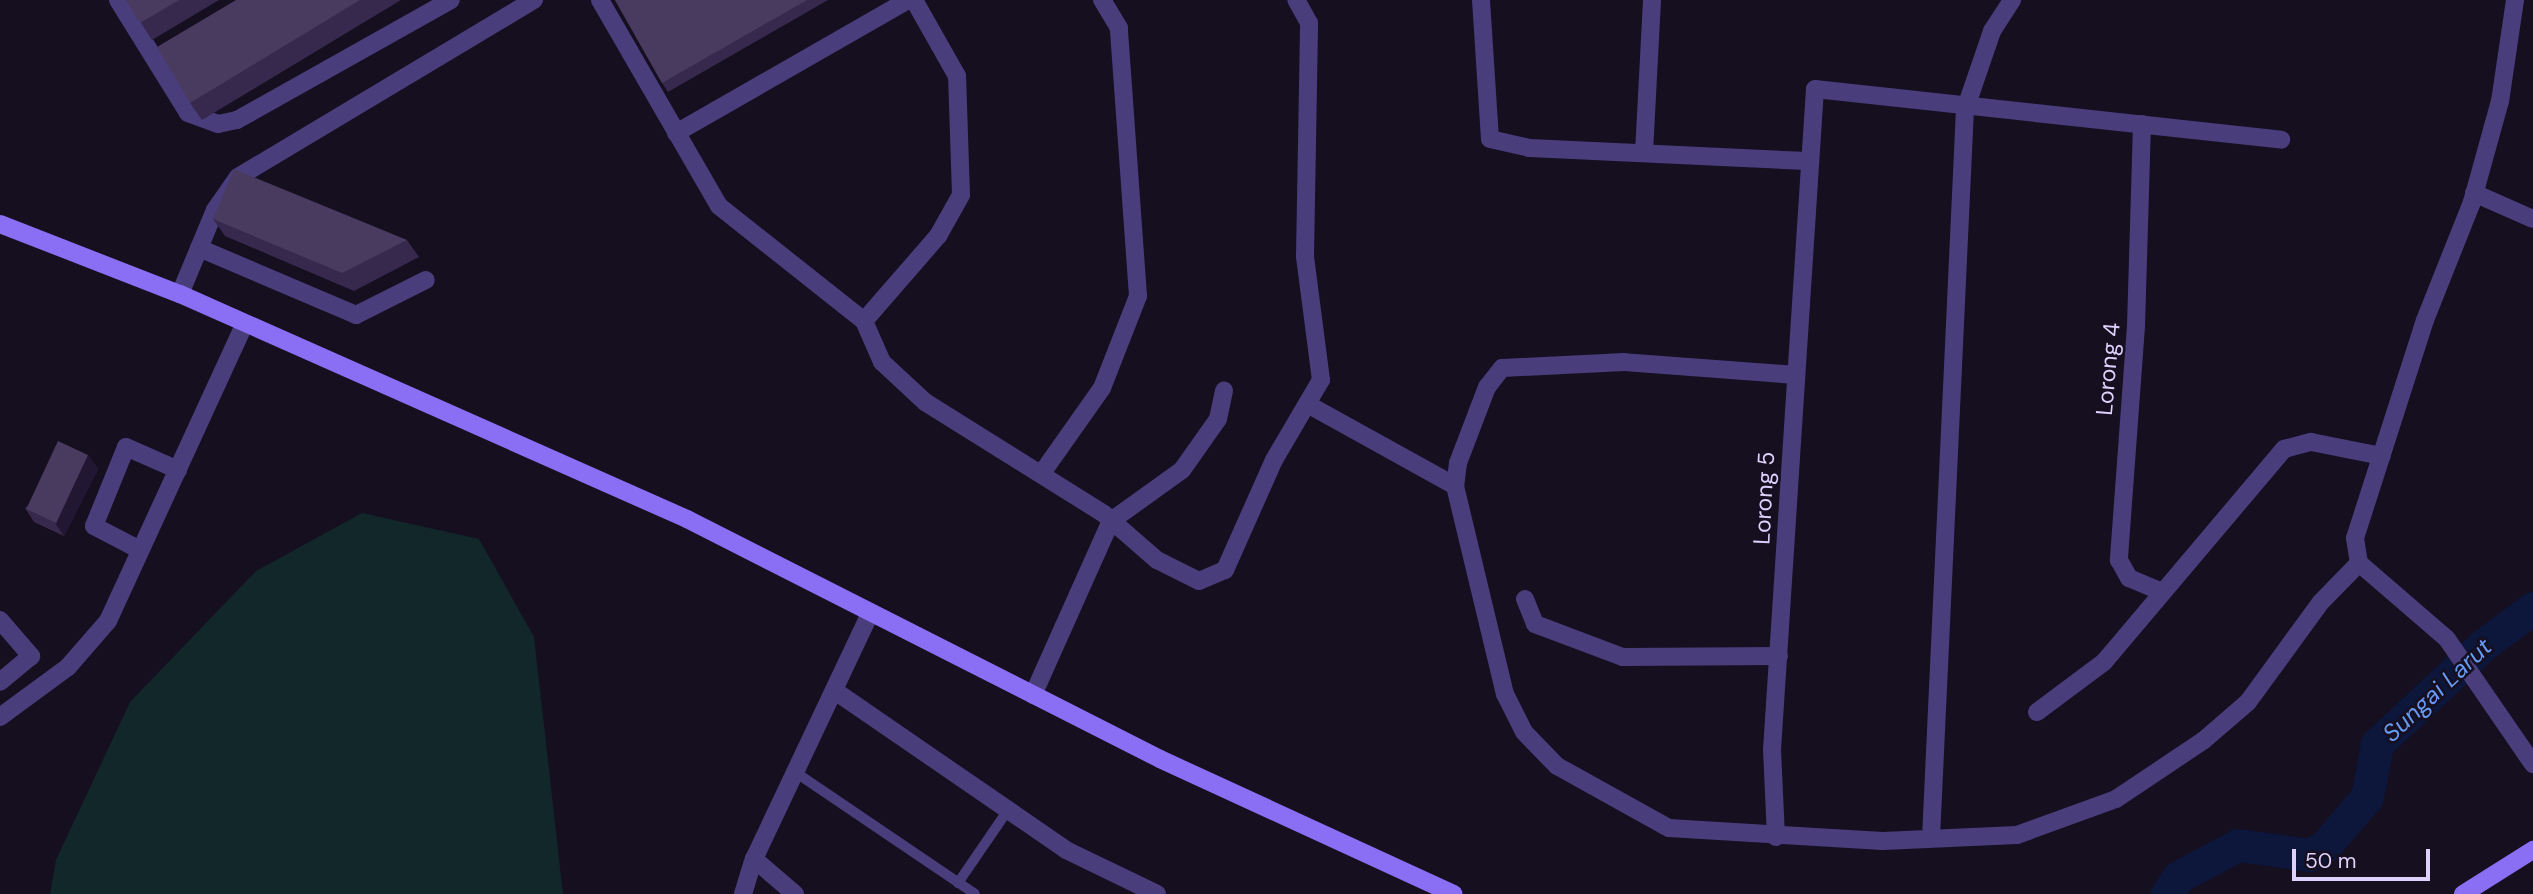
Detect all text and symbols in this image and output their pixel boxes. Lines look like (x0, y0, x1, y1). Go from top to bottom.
street label: Lorong 4 (2090, 321, 2126, 417)
street label: Lorong 5 (1748, 451, 1780, 545)
water label: Sungai Larut (2377, 632, 2497, 748)
scale bar (2295, 834, 2433, 878)
text: 50 m (2305, 847, 2356, 875)

